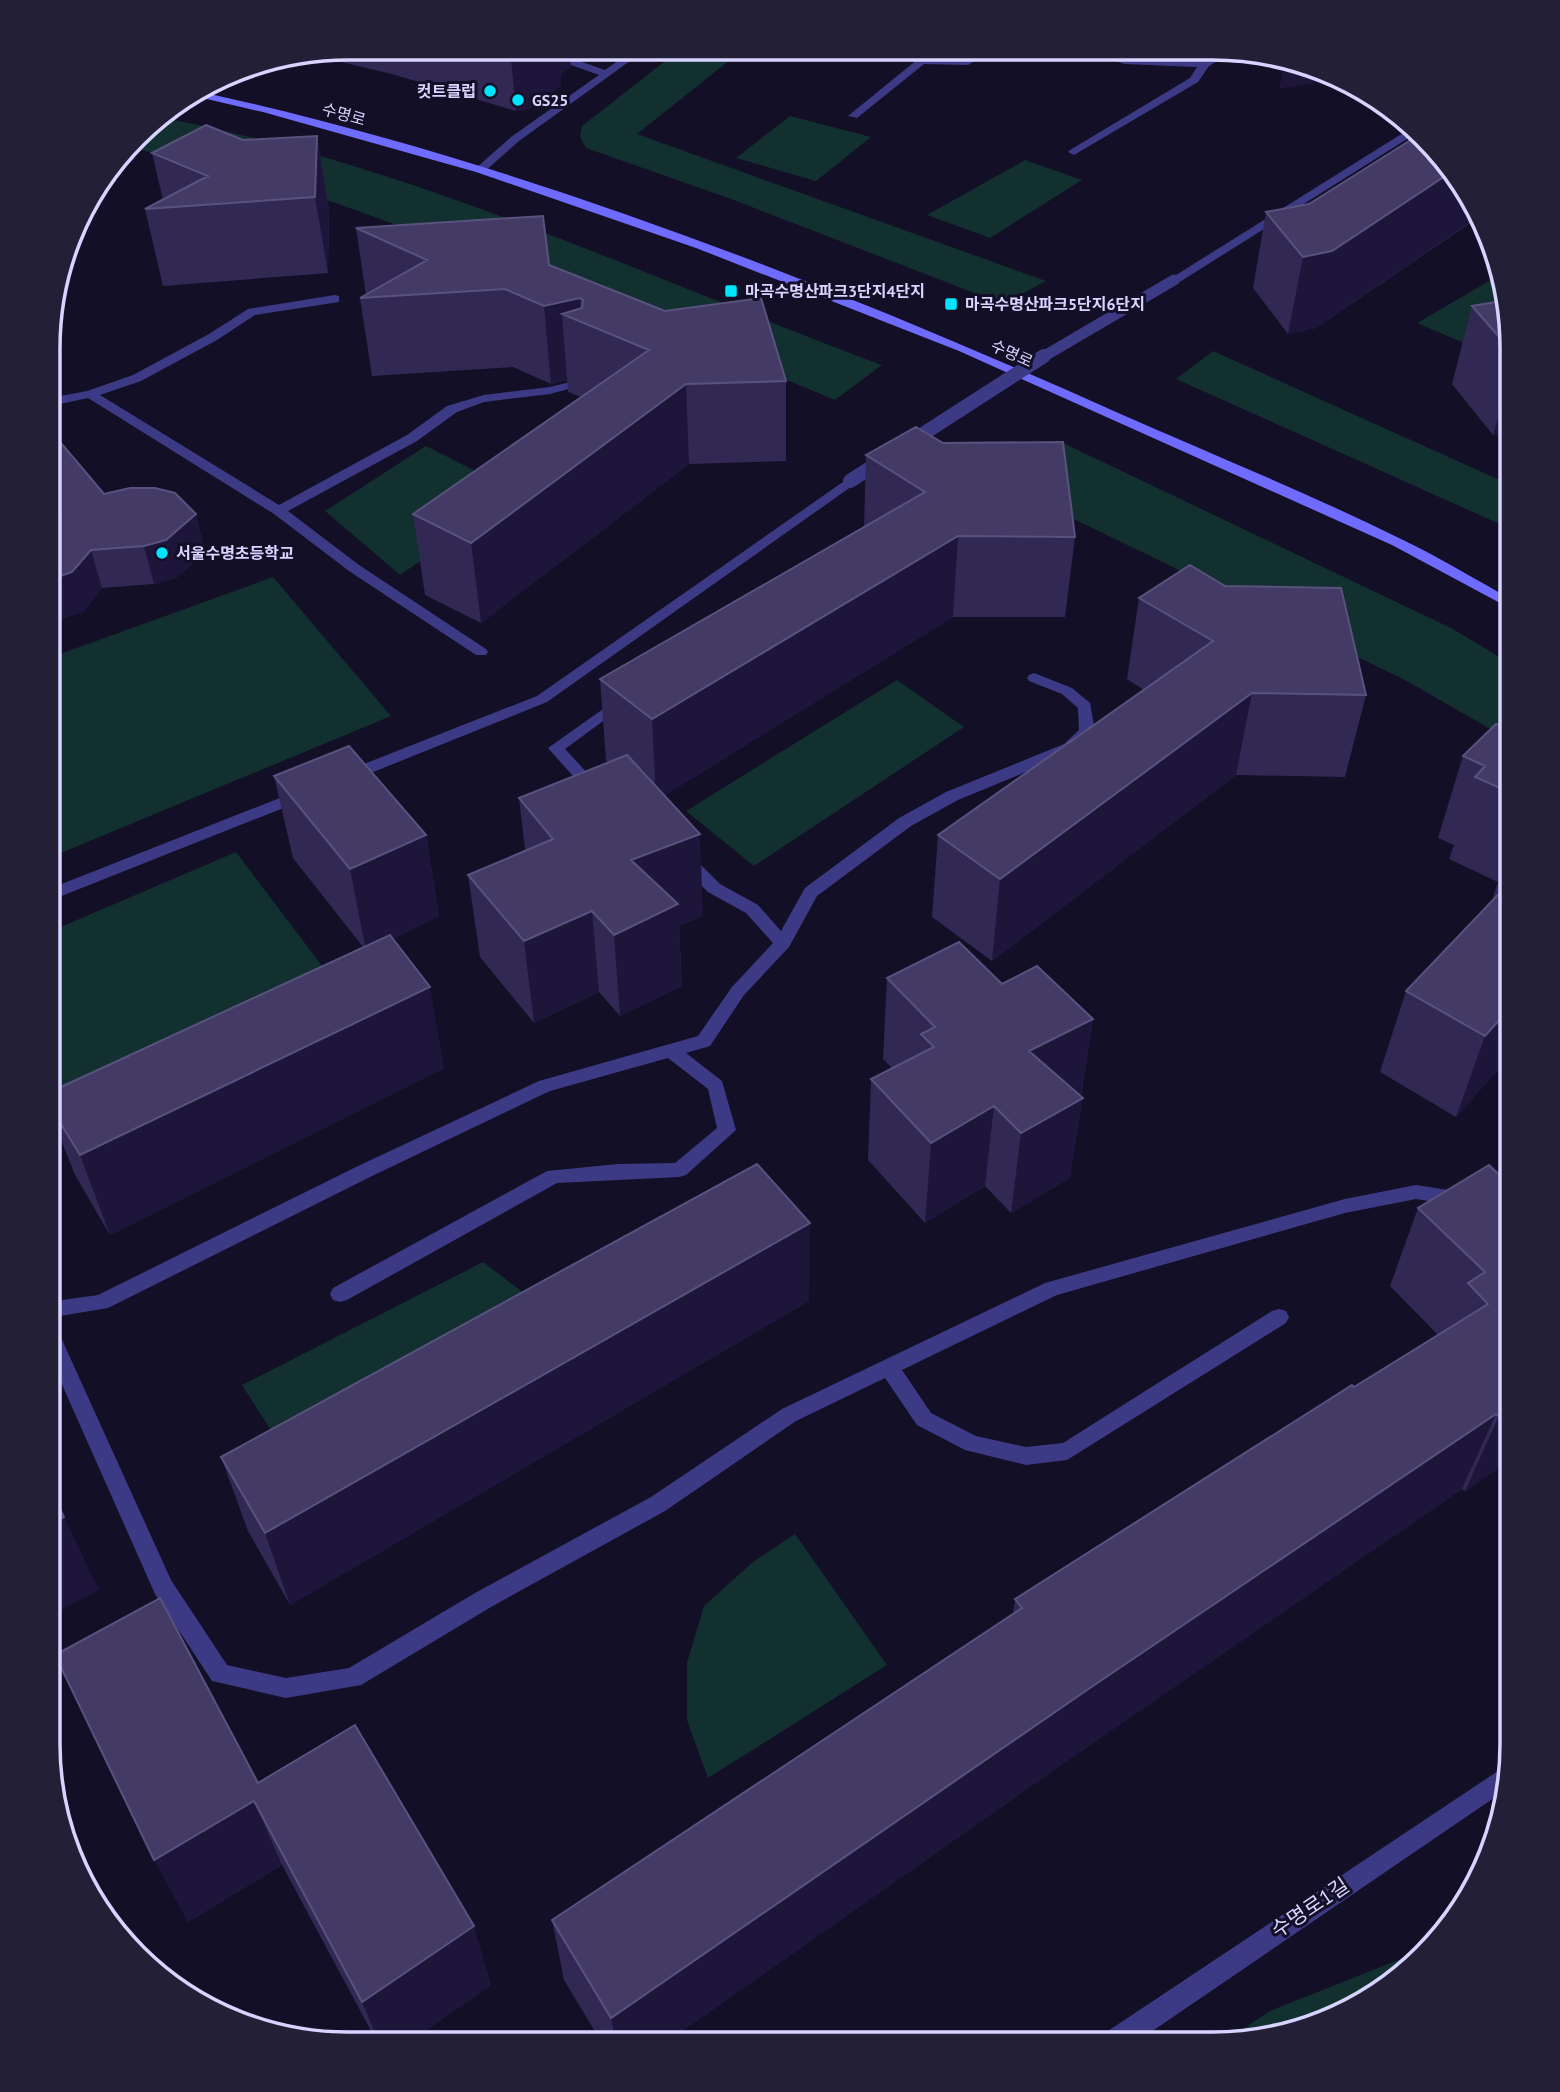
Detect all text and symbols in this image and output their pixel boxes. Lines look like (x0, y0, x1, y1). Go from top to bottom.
place label: 컷트클럽 (417, 81, 476, 101)
marker: 컷트클럽 (482, 83, 498, 99)
place label: GS25 (532, 90, 568, 110)
marker: GS25 (510, 92, 526, 108)
street label: 수명로 (320, 98, 368, 130)
place label: 마곡수명산파크3단지4단지 (745, 281, 925, 301)
marker: 마곡수명산파크3단지4단지 (723, 283, 739, 299)
place label: 마곡수명산파크5단지6단지 (965, 294, 1145, 314)
marker: 마곡수명산파크5단지6단지 (943, 296, 959, 312)
street label: 수명로 (988, 335, 1036, 371)
place label: 서울수명초등학교 (176, 543, 294, 563)
marker: 서울수명초등학교 (154, 545, 170, 561)
street label: 수명로1길 (1265, 1872, 1354, 1944)

